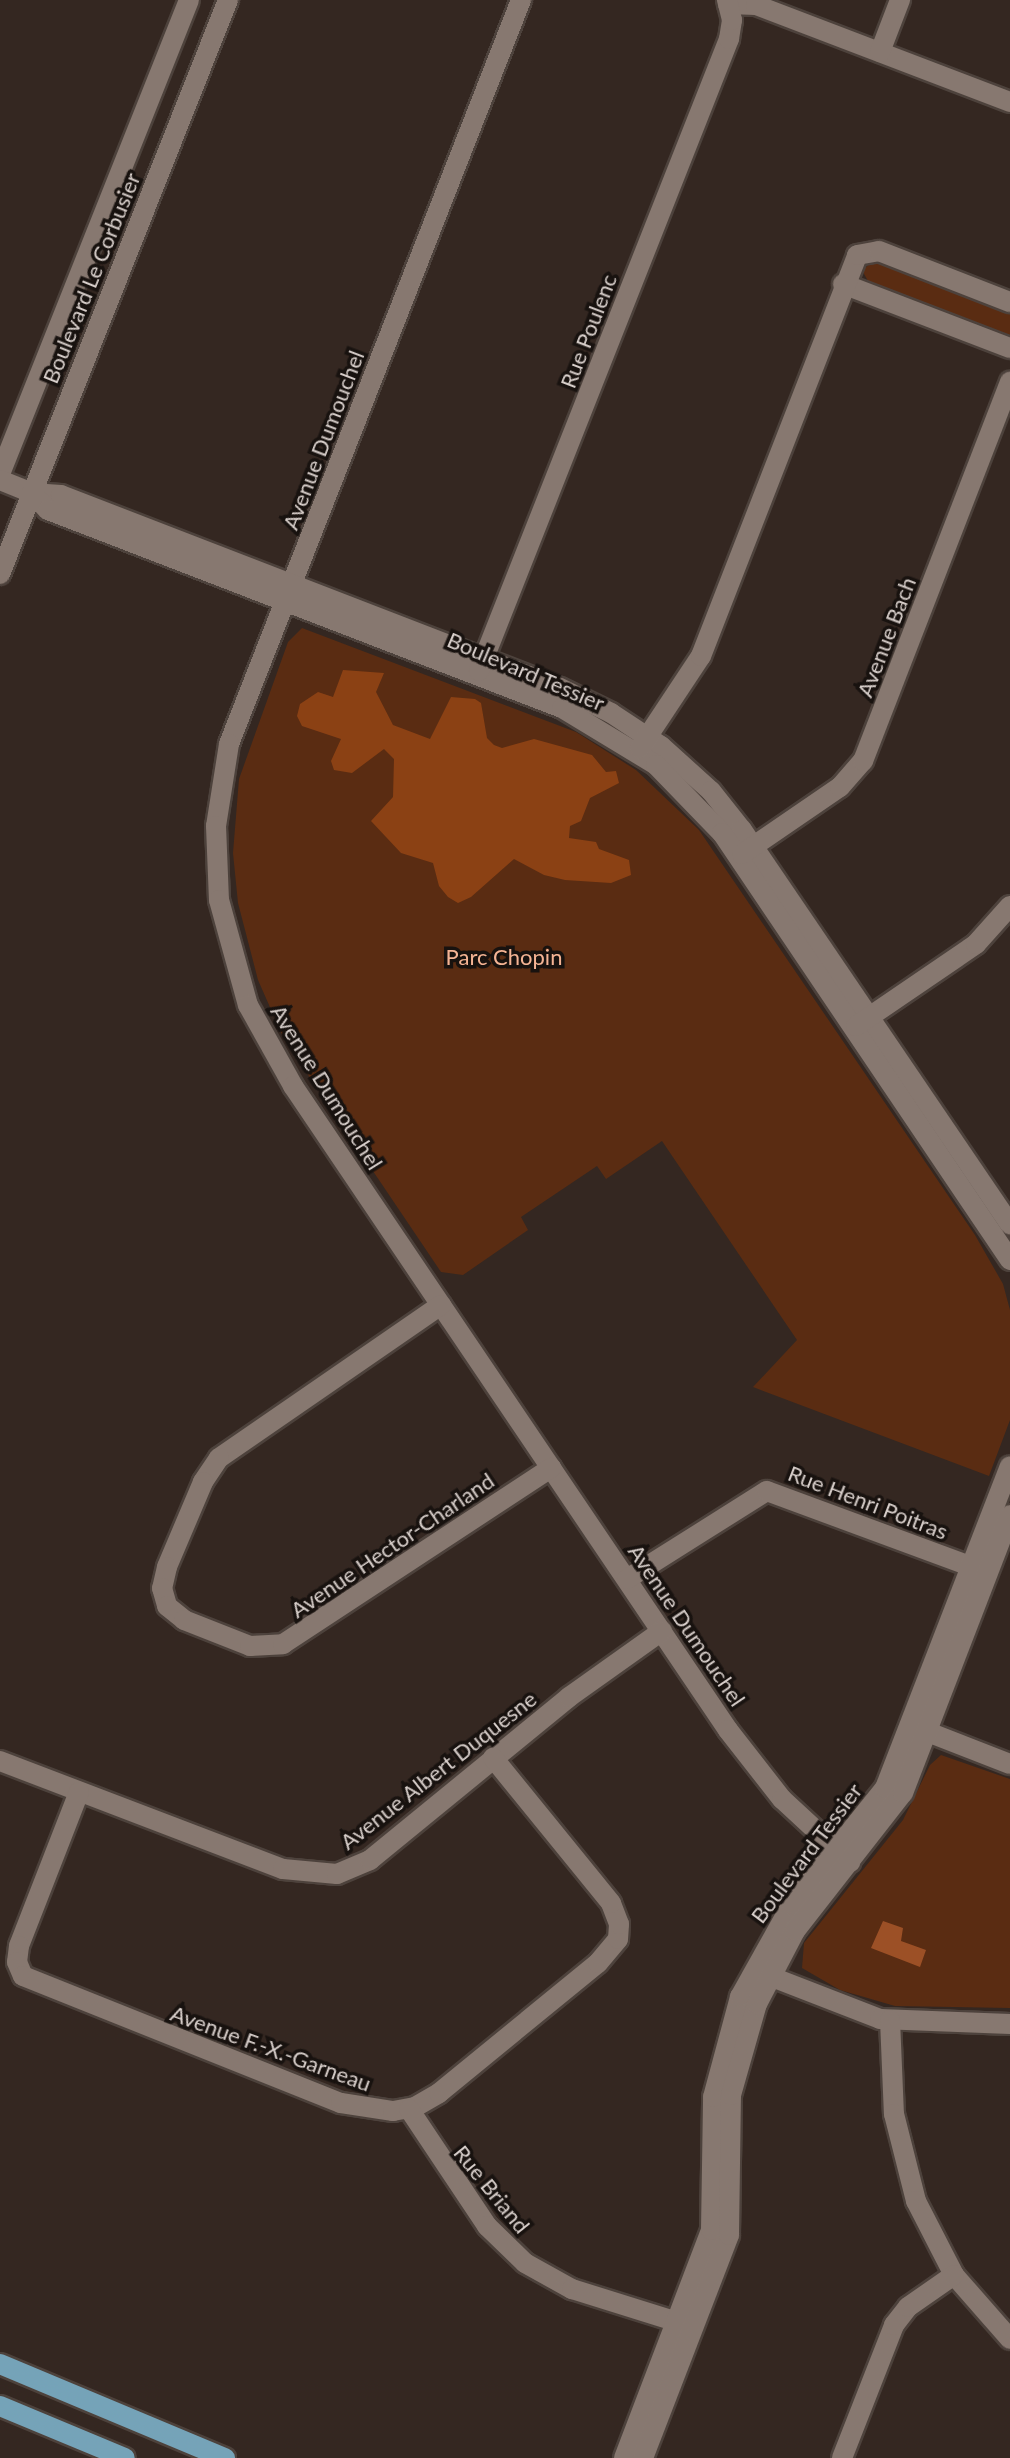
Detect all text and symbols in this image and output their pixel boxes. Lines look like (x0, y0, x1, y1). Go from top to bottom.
street label: Boulevard Le Corbusier (37, 169, 145, 387)
street label: Rue Poulenc (554, 270, 622, 392)
street label: Avenue Dumouchel (277, 347, 369, 533)
street label: Avenue Bach (851, 573, 921, 701)
street label: Boulevard Tessier (443, 626, 609, 716)
park label: Parc Chopin (446, 944, 562, 970)
street label: Avenue Dumouchel (266, 1000, 388, 1174)
street label: Rue Henri Poitras (785, 1459, 951, 1545)
street label: Avenue Hector-Charland (285, 1467, 499, 1623)
street label: Avenue Dumouchel (623, 1539, 751, 1711)
street label: Avenue Albert Duquesne (334, 1685, 542, 1855)
street label: Boulevard Tessier (745, 1778, 867, 1928)
street label: Avenue F.-X.-Garneau (167, 1999, 375, 2097)
street label: Rue Briand (448, 2140, 536, 2238)

